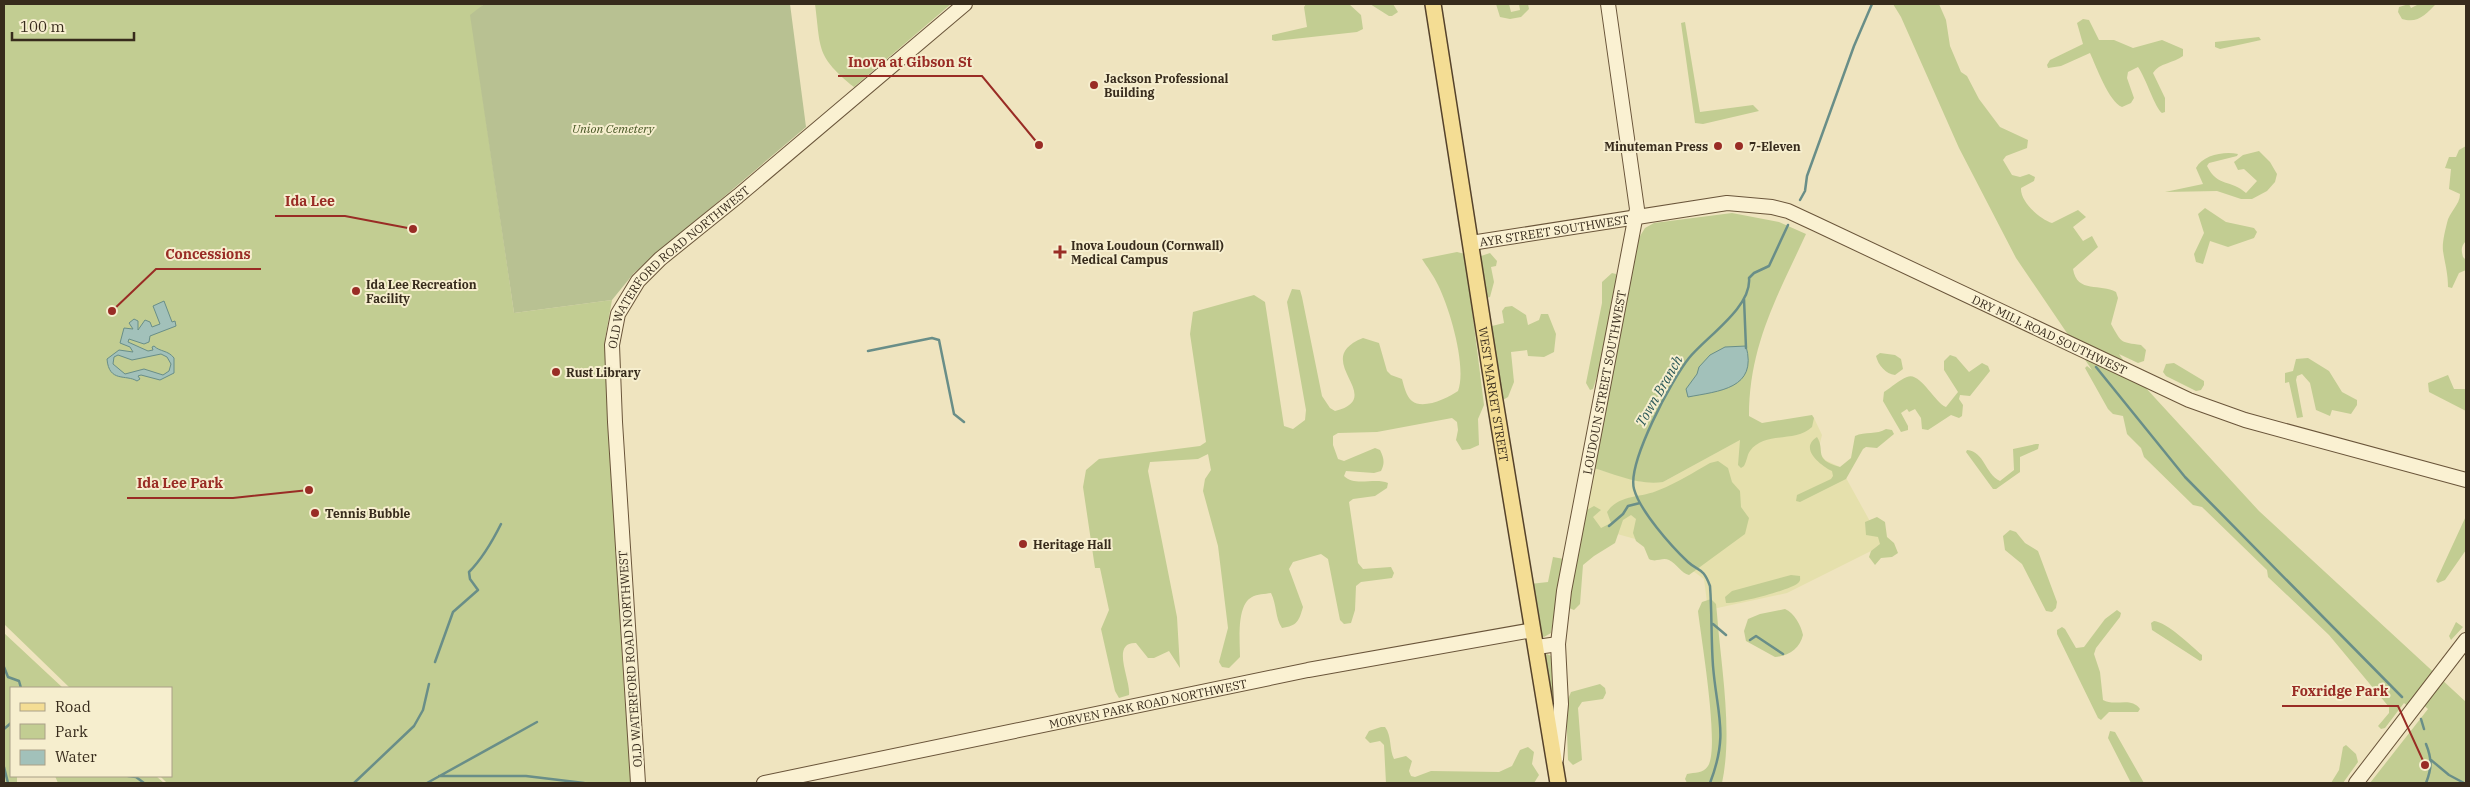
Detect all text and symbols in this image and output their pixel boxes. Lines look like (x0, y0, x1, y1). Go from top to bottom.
scale bar (12, 10, 135, 42)
text: 100 m (20, 17, 65, 36)
callout: Inova at Gibson St (838, 47, 982, 76)
text: Inova at Gibson St (848, 53, 972, 71)
place label: Jackson Professional Building (1104, 71, 1228, 100)
marker: Jackson Professional Building (1088, 79, 1100, 91)
park label: Union Cemetery (572, 121, 656, 136)
place label: Minuteman Press (1604, 139, 1708, 154)
place label: 7-Eleven (1749, 139, 1801, 154)
marker: Minuteman Press (1712, 140, 1724, 152)
marker: 7-Eleven (1733, 140, 1745, 152)
street label: OLD WATERFORD ROAD NORTHWEST (604, 182, 752, 350)
callout: Ida Lee (275, 187, 345, 216)
text: Ida Lee (285, 192, 335, 210)
street label: AYR STREET SOUTHWEST (1478, 211, 1630, 249)
place label: Inova Loudoun (Cornwall) Medical Campus (1071, 238, 1224, 267)
callout: Concessions (156, 240, 261, 269)
text: Concessions (165, 245, 251, 263)
marker: Inova Loudoun (Cornwall) Medical Campus (1053, 245, 1067, 259)
place label: Ida Lee Recreation Facility (366, 277, 477, 306)
marker: Ida Lee Recreation Facility (350, 285, 362, 297)
street label: LOUDOUN STREET SOUTHWEST (1579, 289, 1629, 476)
street label: DRY MILL ROAD SOUTHWEST (1970, 291, 2130, 377)
street label: WEST MARKET STREET (1476, 326, 1512, 463)
water label: Town Branch (1631, 352, 1687, 430)
place label: Rust Library (566, 365, 641, 380)
marker: Rust Library (550, 366, 562, 378)
callout: Ida Lee Park (127, 469, 233, 498)
text: Ida Lee Park (137, 474, 223, 492)
place label: Tennis Bubble (325, 506, 411, 521)
marker: Tennis Bubble (309, 507, 321, 519)
place label: Heritage Hall (1033, 537, 1112, 552)
marker: Heritage Hall (1017, 538, 1029, 550)
street label: OLD WATERFORD ROAD NORTHWEST (615, 550, 645, 768)
street label: MORVEN PARK ROAD NORTHWEST (1047, 675, 1248, 731)
callout: Foxridge Park (2282, 677, 2398, 706)
text: Foxridge Park (2292, 682, 2389, 700)
legend (10, 687, 172, 777)
text: Road (55, 697, 91, 716)
text: Park (55, 722, 88, 741)
text: Water (55, 747, 97, 766)

